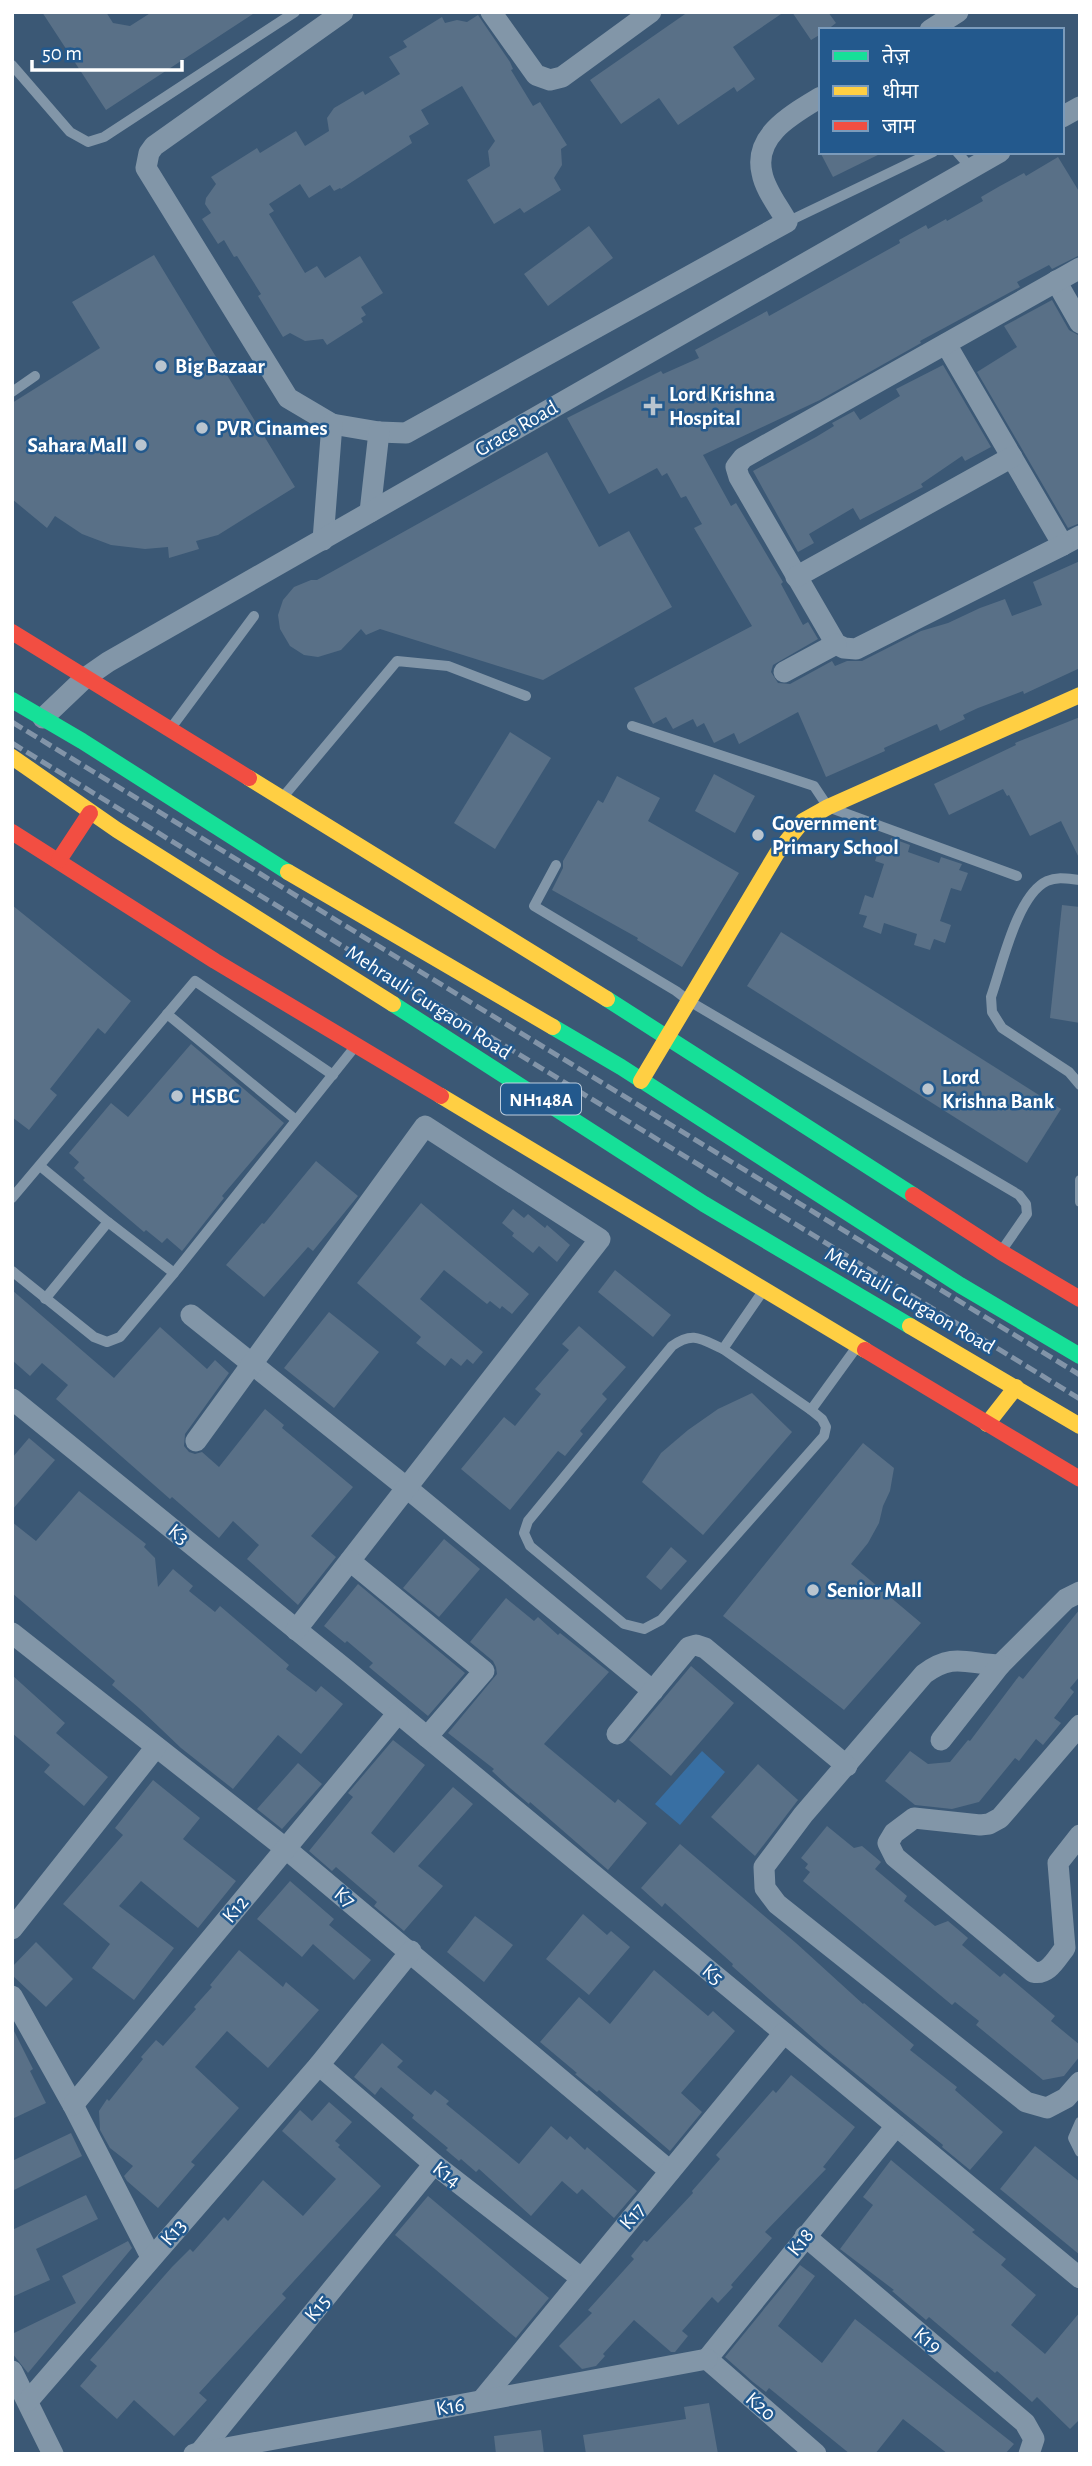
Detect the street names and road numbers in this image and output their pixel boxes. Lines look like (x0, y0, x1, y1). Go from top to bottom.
street label: Grace Road (471, 396, 561, 460)
street label: Mehrauli Gurgaon Road (342, 941, 515, 1064)
road number: NH148A (501, 1084, 581, 1114)
street label: Mehrauli Gurgaon Road (821, 1243, 998, 1358)
street label: K3 (164, 1520, 193, 1549)
street label: K7 (330, 1883, 359, 1912)
street label: K12 (218, 1892, 253, 1927)
street label: K5 (698, 1960, 727, 1989)
street label: K14 (429, 2157, 465, 2192)
street label: K17 (616, 2199, 649, 2234)
street label: K13 (156, 2215, 190, 2250)
street label: K18 (783, 2225, 818, 2260)
street label: K15 (301, 2291, 334, 2326)
street label: K19 (910, 2323, 945, 2358)
street label: K20 (742, 2388, 780, 2425)
street label: K16 (434, 2394, 466, 2419)

